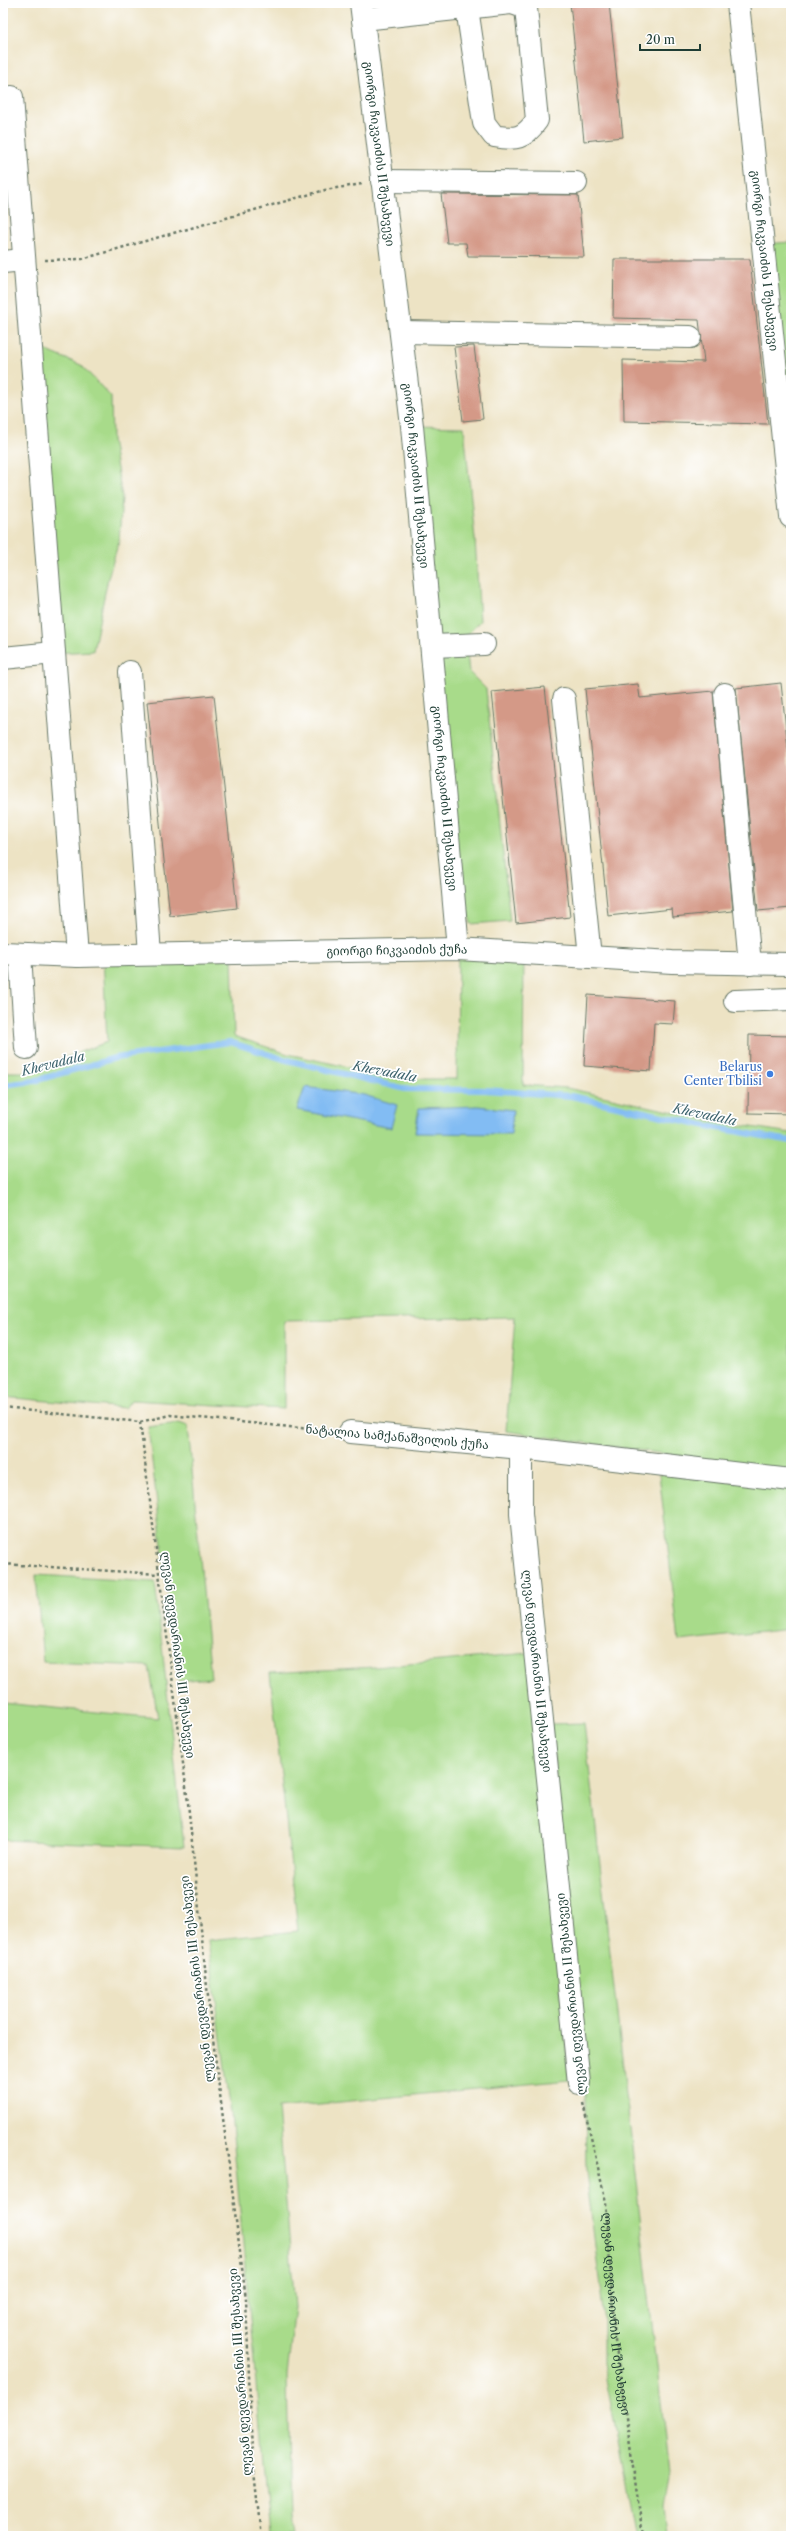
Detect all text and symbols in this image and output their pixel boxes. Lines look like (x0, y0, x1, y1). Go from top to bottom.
scale bar (640, 26, 700, 52)
text: 20 m (646, 32, 675, 47)
street label: გიორგი ჩიკვაიძის II შესახვევი (361, 60, 398, 247)
street label: გიორგი ჩიკვაიძის I შესახვევი (748, 169, 782, 352)
street label: გიორგი ჩიკვაიძის II შესახვევი (400, 382, 433, 569)
street label: გიორგი ჩიკვაიძის II შესახვევი (430, 705, 461, 892)
street label: გიორგი ჩიკვაიძის ქუჩა (326, 941, 468, 958)
water label: Khevadala (19, 1047, 87, 1079)
water label: Khevadala (351, 1057, 419, 1085)
place label: Belarus Center Tbilisi (684, 1059, 762, 1088)
marker: Belarus Center Tbilisi (765, 1069, 775, 1079)
water label: Khevadala (671, 1099, 739, 1129)
street label: ნატალია სამქანაშვილის ქუჩა (305, 1421, 489, 1452)
street label: ლევან დევდარიანის III შესახვევი (158, 1551, 199, 1759)
street label: ლევან დევდარიანის II შესახვევი (520, 1569, 555, 1773)
street label: ლევან დევდარიანის III შესახვევი (176, 1875, 217, 2083)
street label: ლევან დევდარიანის II შესახვევი (552, 1892, 589, 2096)
street label: ლევან დევდარიანის II შესახვევი (600, 2212, 634, 2416)
street label: ლევან დევდარიანის III შესახვევი (225, 2268, 254, 2476)

